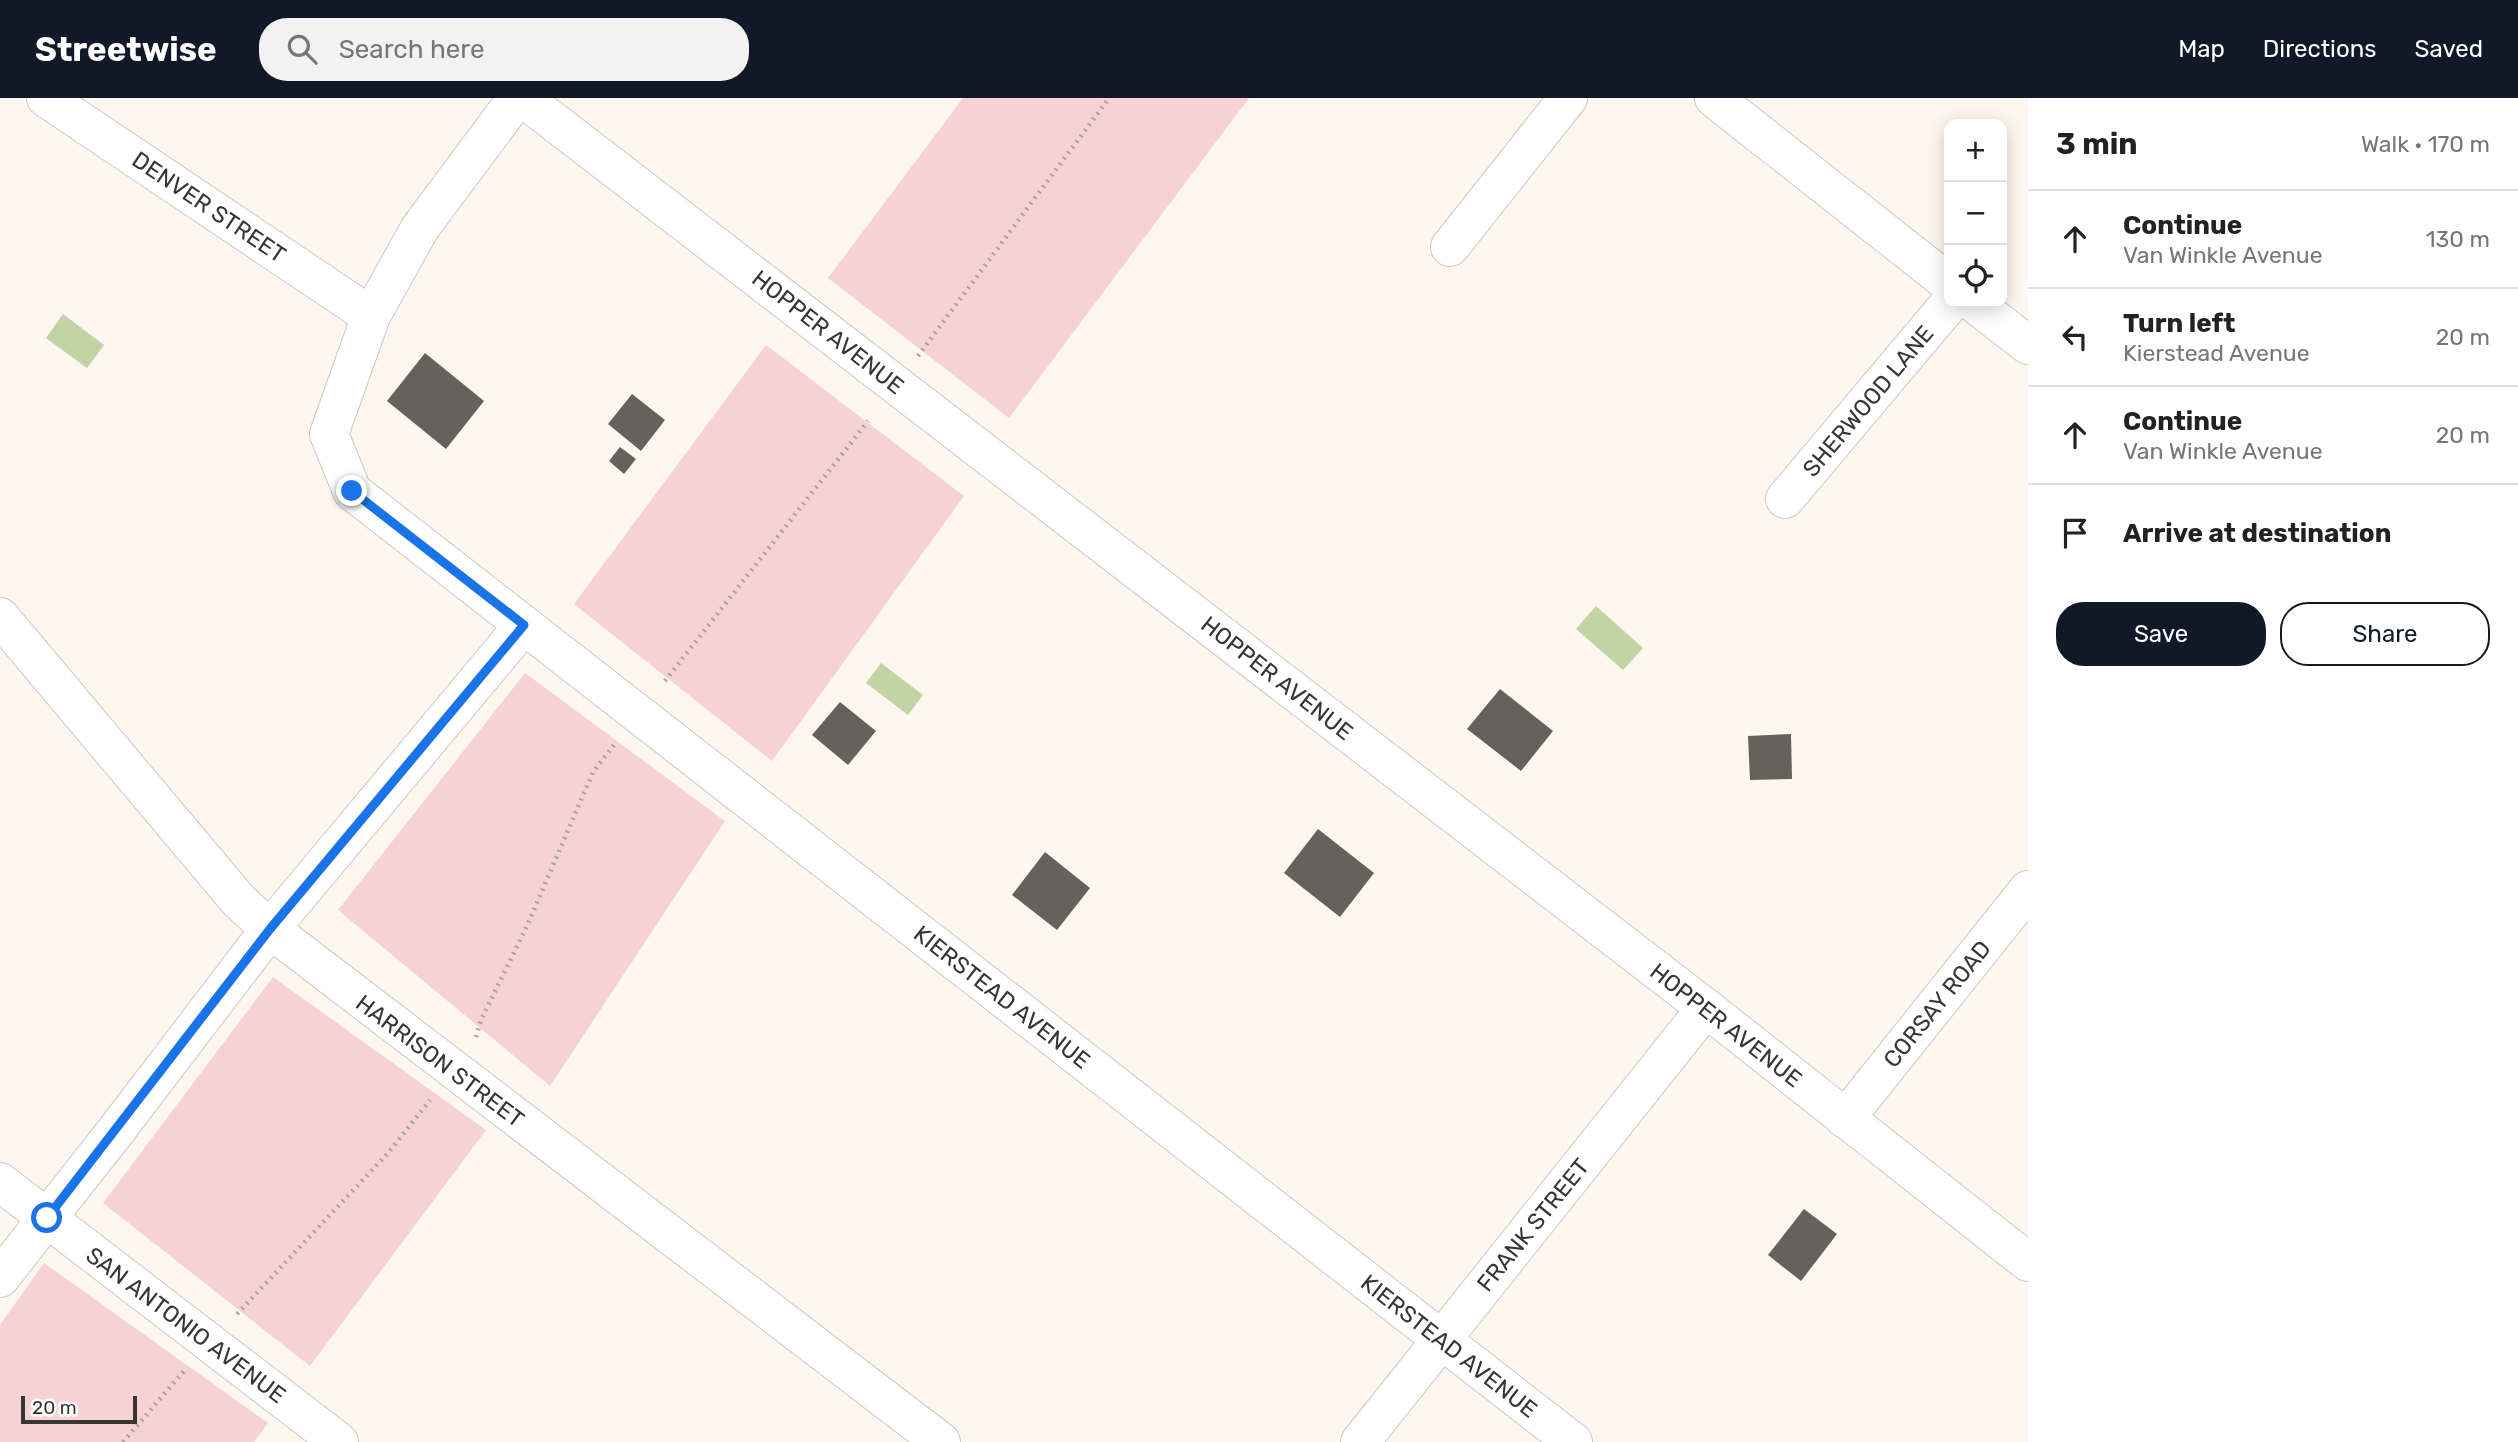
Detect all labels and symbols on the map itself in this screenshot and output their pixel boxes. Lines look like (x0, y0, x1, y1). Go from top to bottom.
street label: DENVER STREET (127, 145, 291, 269)
street label: HOPPER AVENUE (747, 264, 909, 400)
street label: SHERWOOD LANE (1797, 320, 1939, 482)
route end (336, 475, 367, 506)
street label: HOPPER AVENUE (1196, 610, 1358, 746)
street label: KIERSTEAD AVENUE (908, 919, 1096, 1075)
street label: CORSAY ROAD (1877, 935, 1997, 1073)
street label: HOPPER AVENUE (1645, 957, 1807, 1093)
street label: HARRISON STREET (350, 989, 530, 1133)
street label: FRANK STREET (1471, 1153, 1595, 1297)
route start (31, 1202, 62, 1233)
street label: SAN ANTONIO AVENUE (81, 1241, 291, 1409)
street label: KIERSTEAD AVENUE (1355, 1268, 1543, 1424)
scale bar (21, 1393, 136, 1425)

